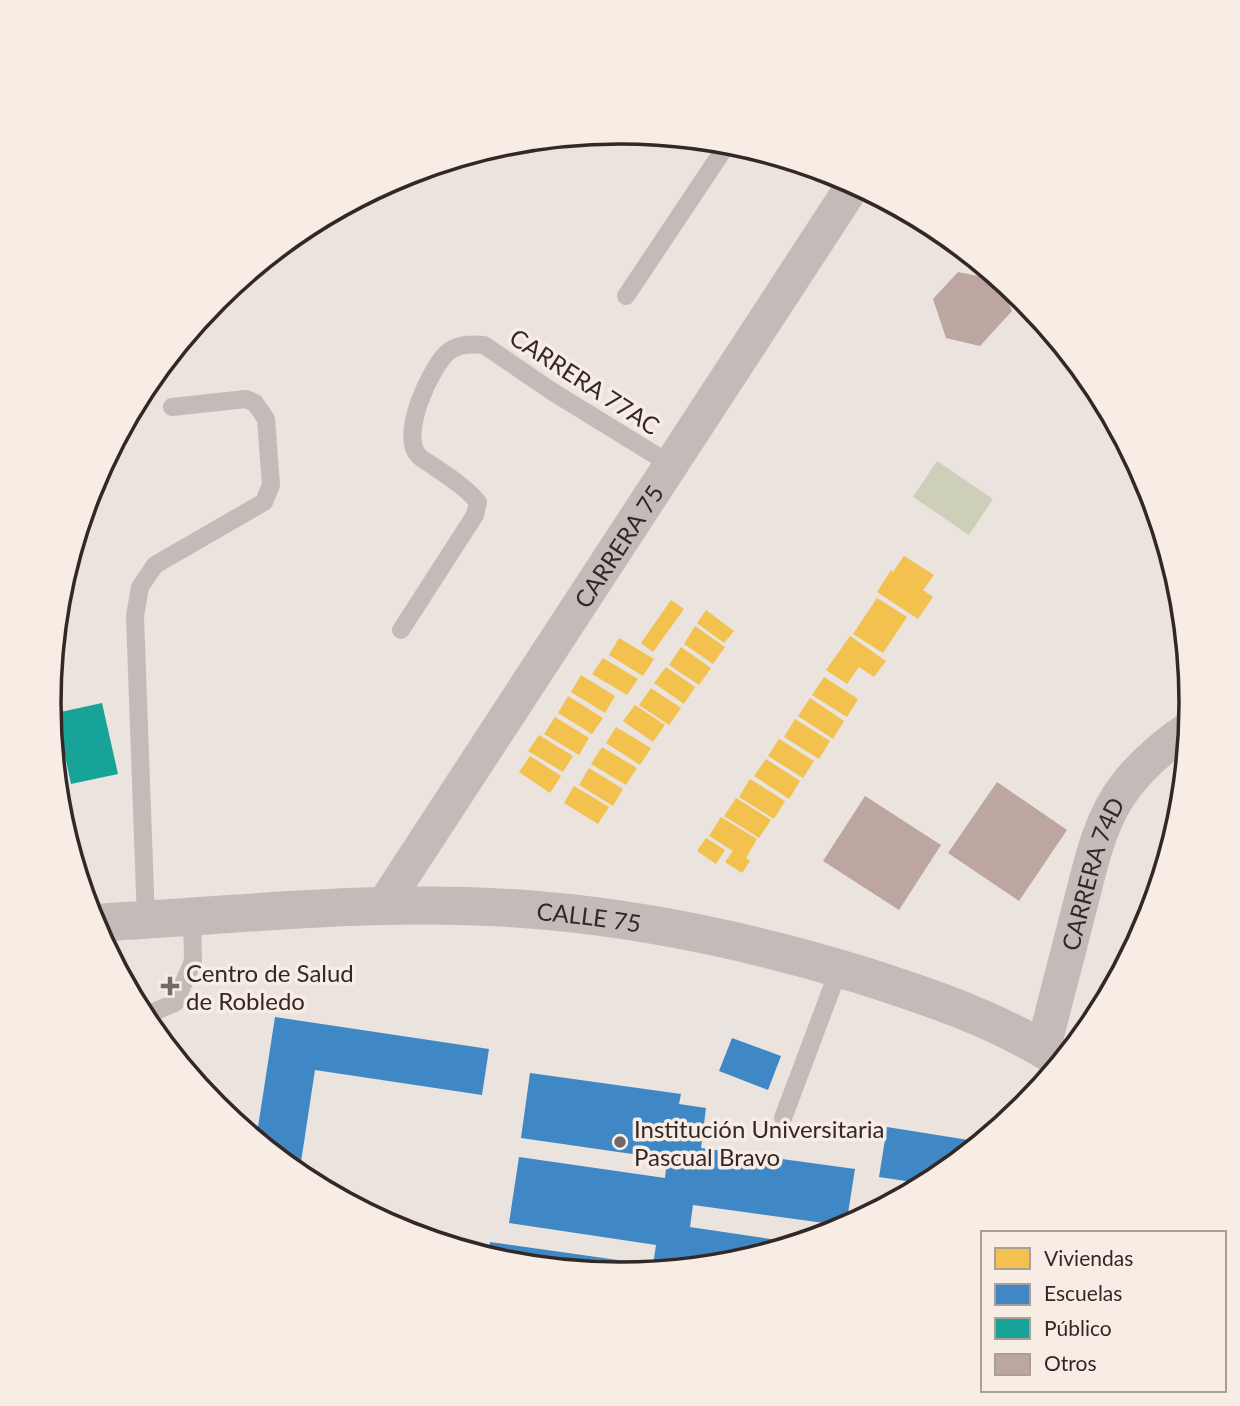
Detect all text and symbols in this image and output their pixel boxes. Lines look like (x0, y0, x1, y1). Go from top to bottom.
street label: CARRERA 77AC (505, 322, 665, 440)
street label: CARRERA 75 (567, 479, 669, 613)
street label: CARRERA 74D (1055, 792, 1129, 953)
street label: CALLE 75 (536, 896, 643, 937)
place label: Centro de Salud de Robledo (186, 958, 354, 1015)
marker: Centro de Salud de Robledo (160, 976, 180, 996)
place label: Institución Universitaria Pascual Bravo (634, 1114, 884, 1171)
marker: Institución Universitaria Pascual Bravo (612, 1134, 628, 1150)
legend (981, 1231, 1226, 1392)
text: Viviendas (1044, 1245, 1133, 1270)
text: Escuelas (1044, 1280, 1122, 1305)
text: Público (1044, 1315, 1112, 1340)
text: Otros (1044, 1350, 1097, 1375)

